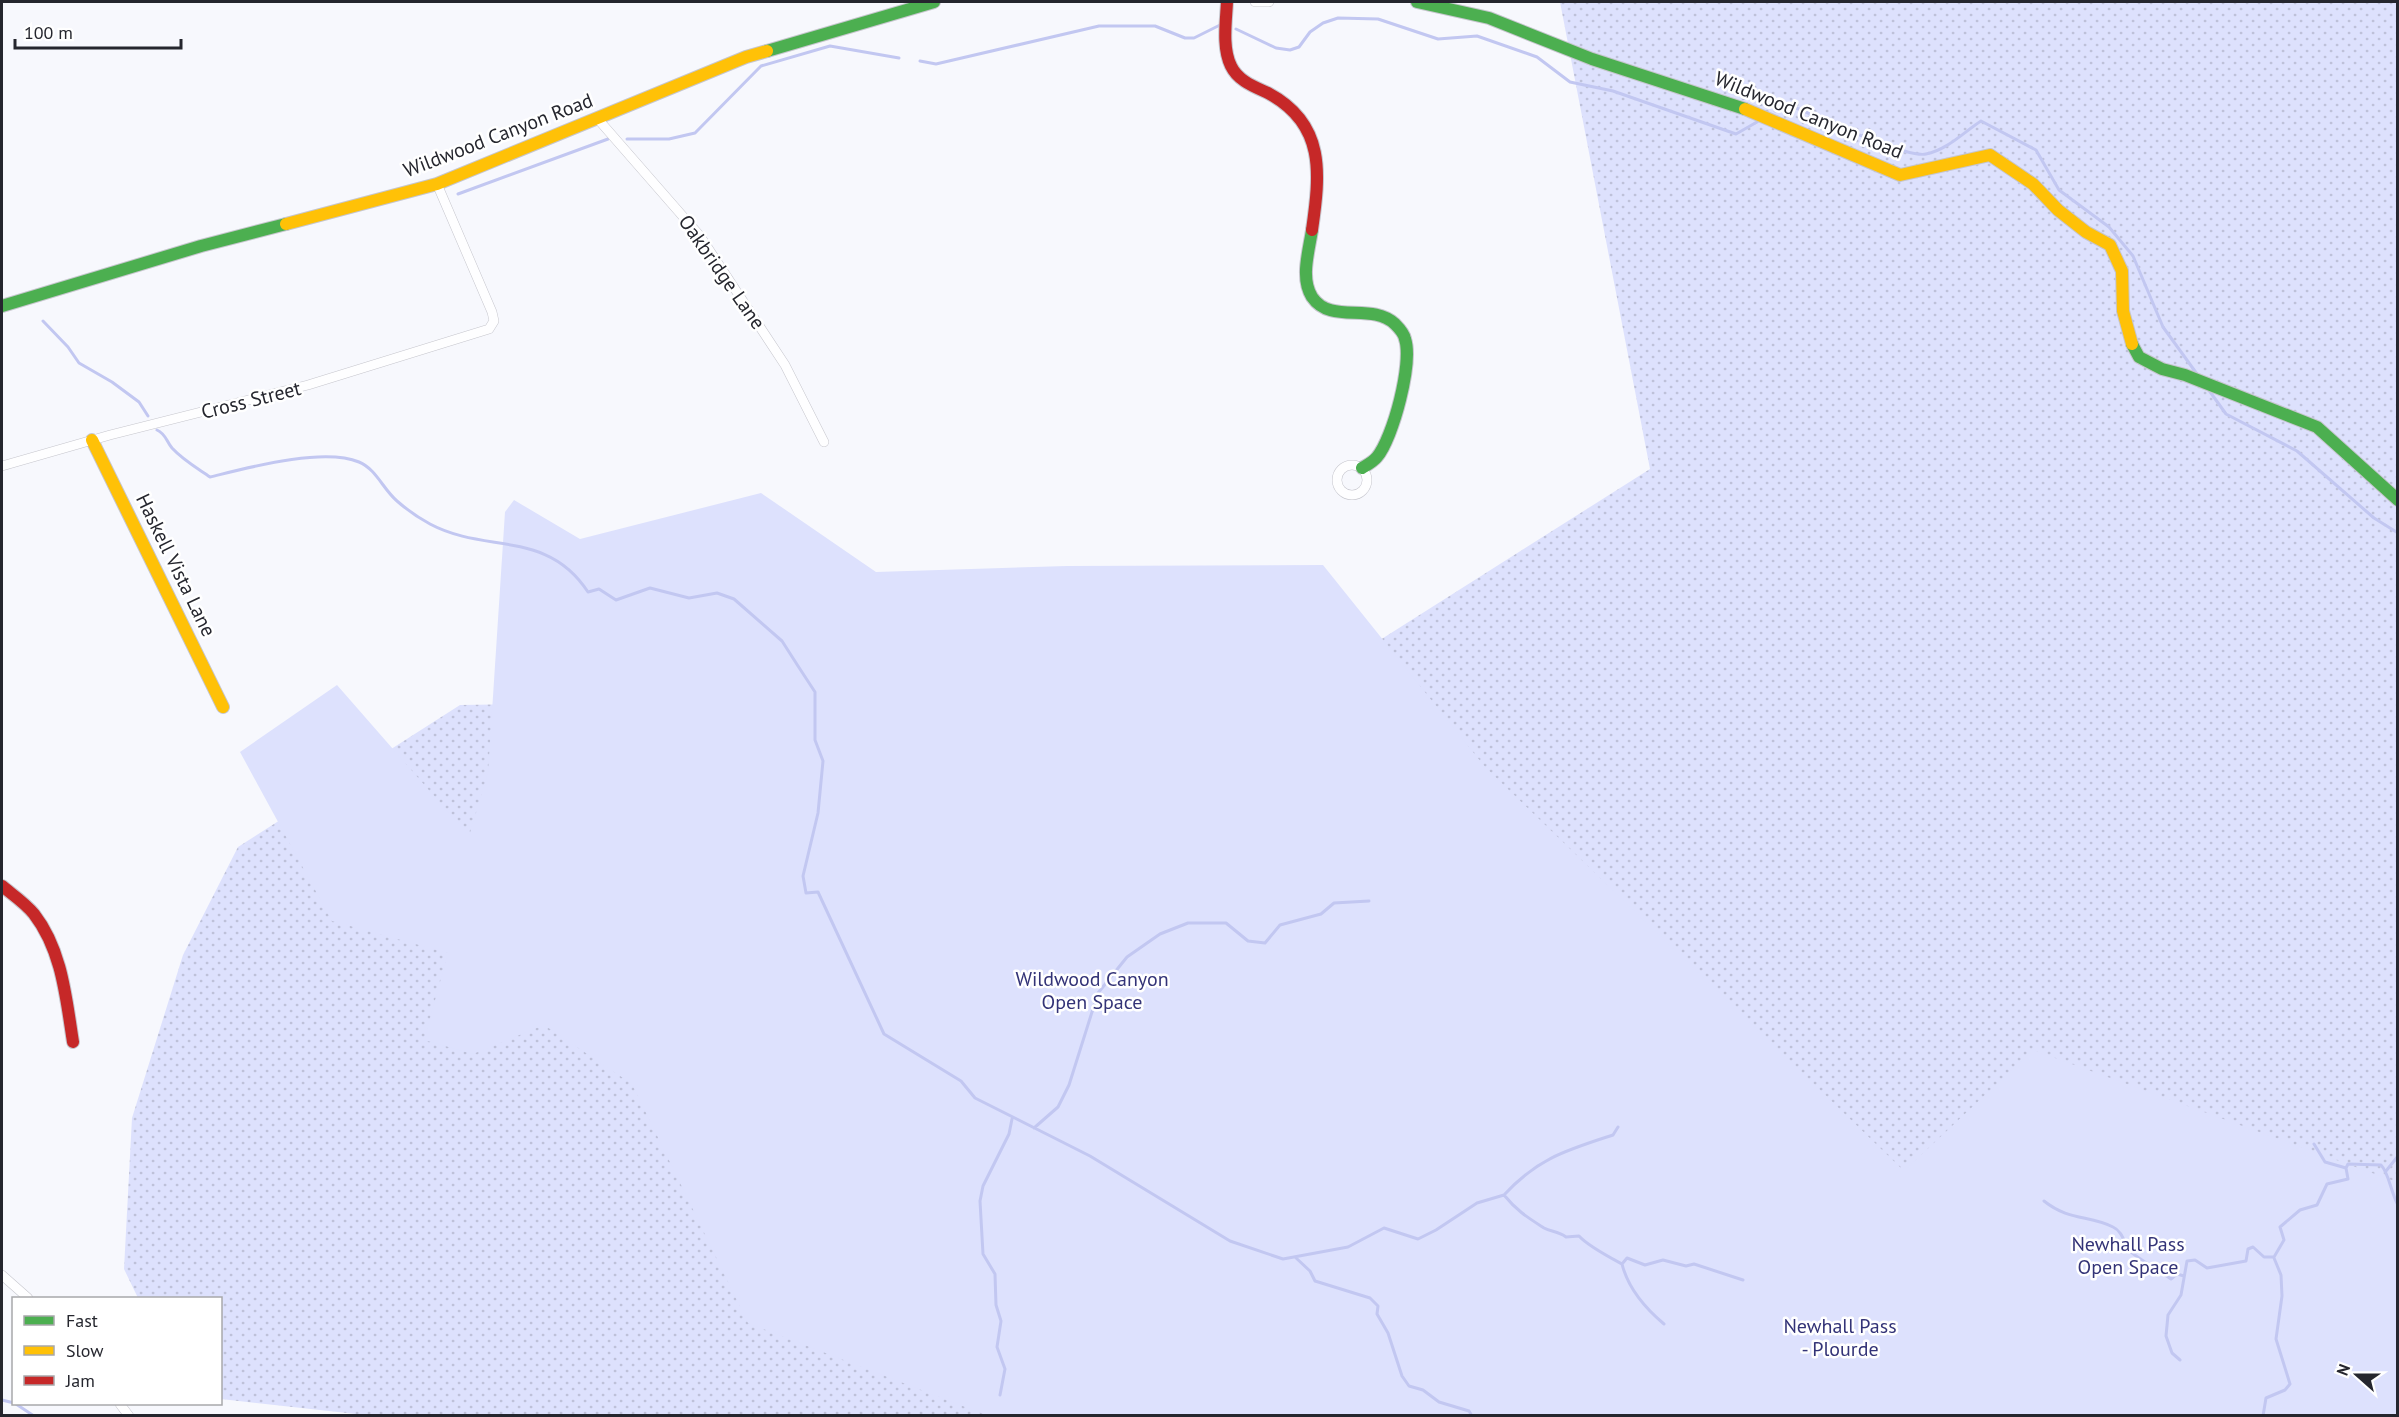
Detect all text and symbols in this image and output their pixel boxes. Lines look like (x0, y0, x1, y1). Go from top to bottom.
scale bar (15, 12, 182, 50)
text: 100 m (24, 21, 73, 44)
street label: Wildwood Canyon Road (1711, 65, 1907, 165)
street label: Wildwood Canyon Road (400, 87, 596, 183)
street label: Oakbridge Lane (673, 210, 771, 334)
street label: Cross Street (198, 375, 304, 425)
street label: Haskell Vista Lane (130, 489, 222, 641)
park label: Wildwood Canyon Open Space (1015, 966, 1169, 1015)
park label: Newhall Pass Open Space (2071, 1231, 2185, 1280)
legend (12, 1297, 222, 1405)
text: Fast (66, 1309, 98, 1332)
park label: Newhall Pass - Plourde (1783, 1313, 1897, 1362)
text: Slow (66, 1339, 104, 1362)
north arrow (2327, 1345, 2387, 1405)
text: N (2332, 1361, 2354, 1378)
text: Jam (65, 1369, 95, 1392)

